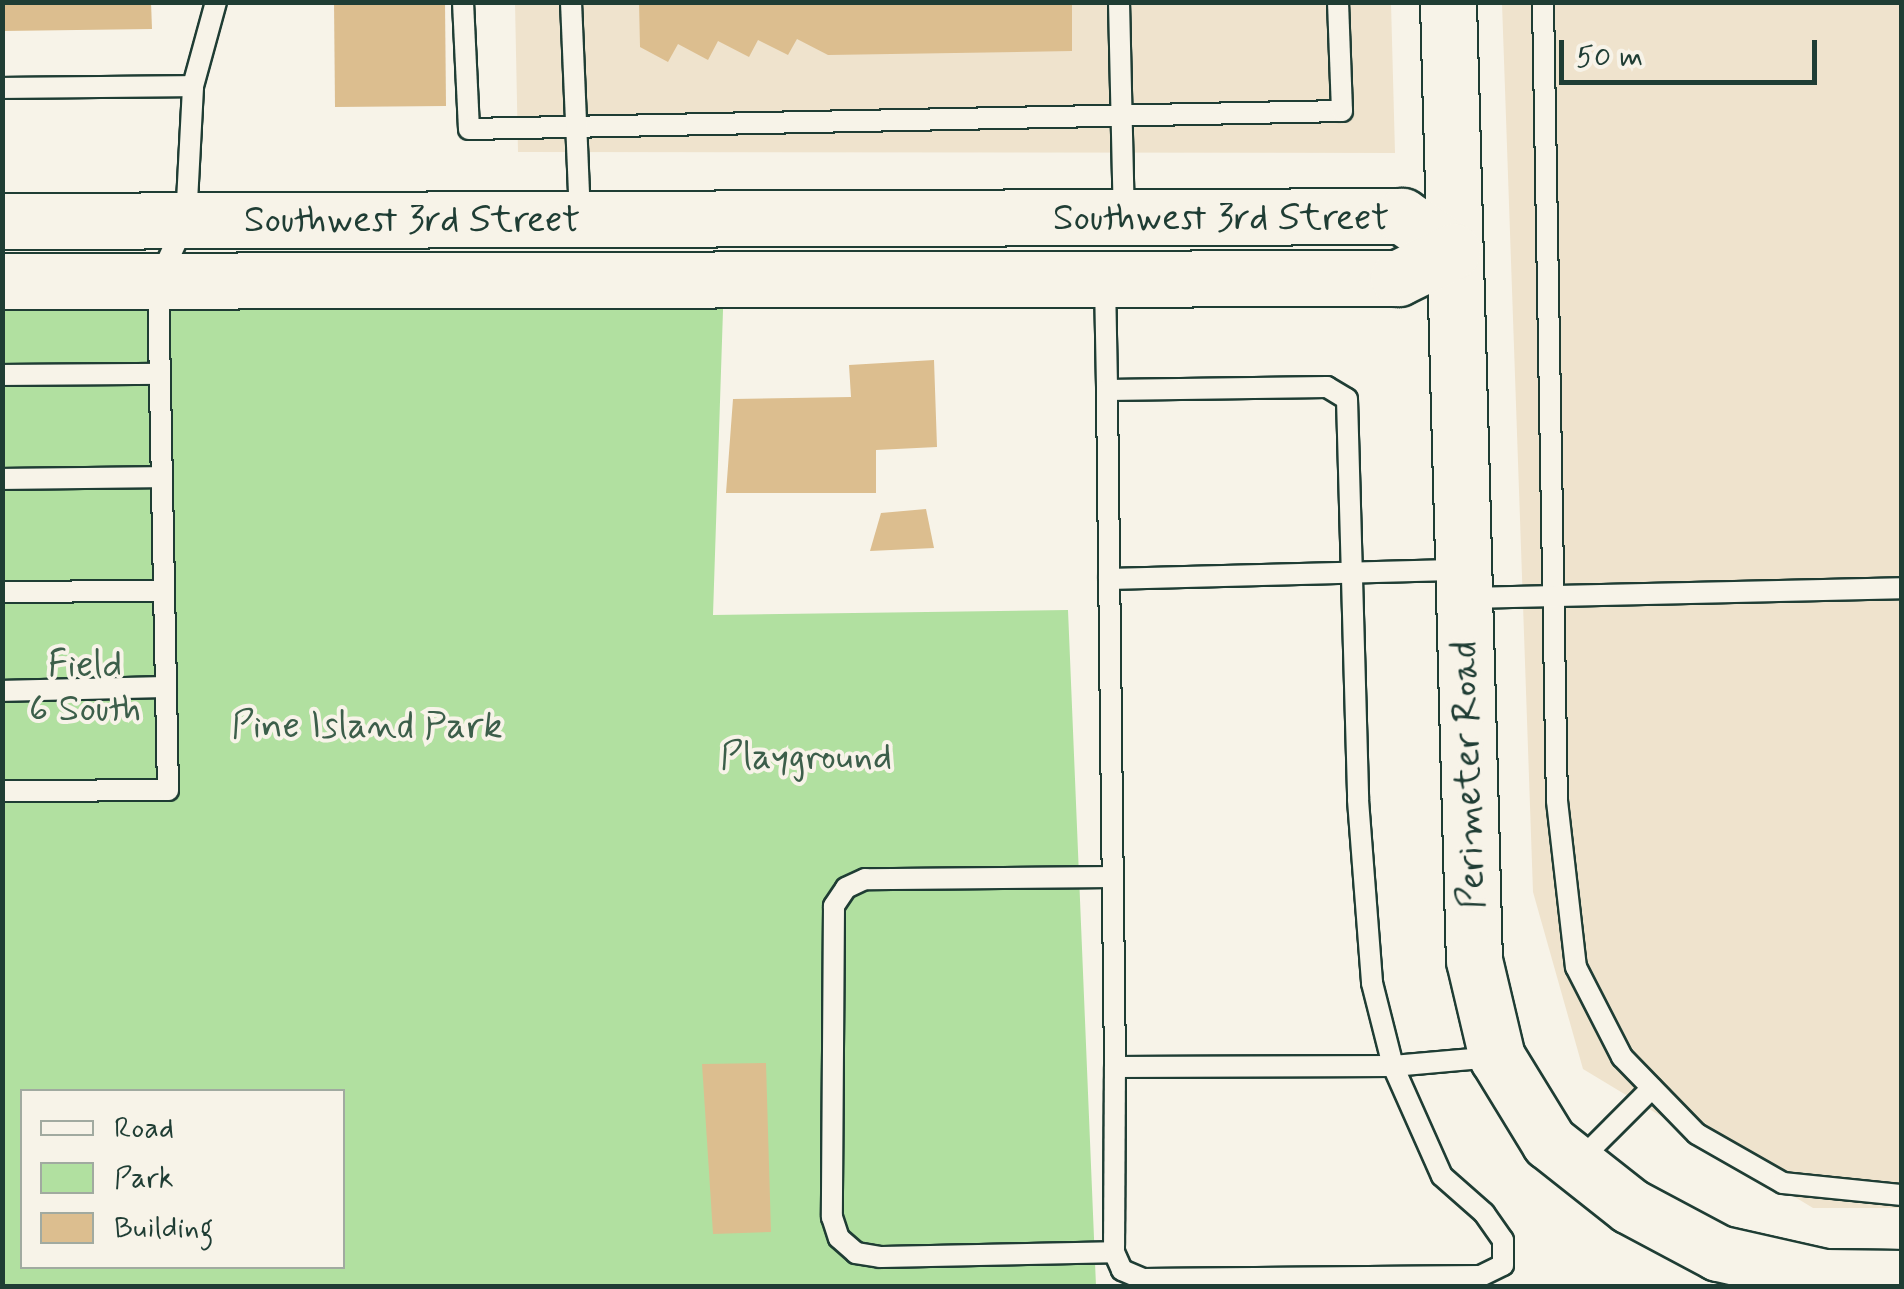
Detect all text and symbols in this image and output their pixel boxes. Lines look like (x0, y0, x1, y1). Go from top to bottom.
scale bar (1564, 20, 1822, 82)
text: 50 m (1576, 38, 1643, 77)
street label: Southwest 3rd Street (1054, 196, 1388, 242)
street label: Southwest 3rd Street (245, 198, 579, 244)
park label: Field 6 South (29, 643, 141, 732)
street label: Perimeter Road (1442, 643, 1496, 907)
park label: Pine Island Park (229, 704, 505, 750)
park label: Playground (720, 735, 892, 781)
legend (20, 1089, 345, 1269)
text: Road (114, 1109, 174, 1148)
text: Park (114, 1159, 174, 1198)
text: Building (114, 1209, 213, 1248)

